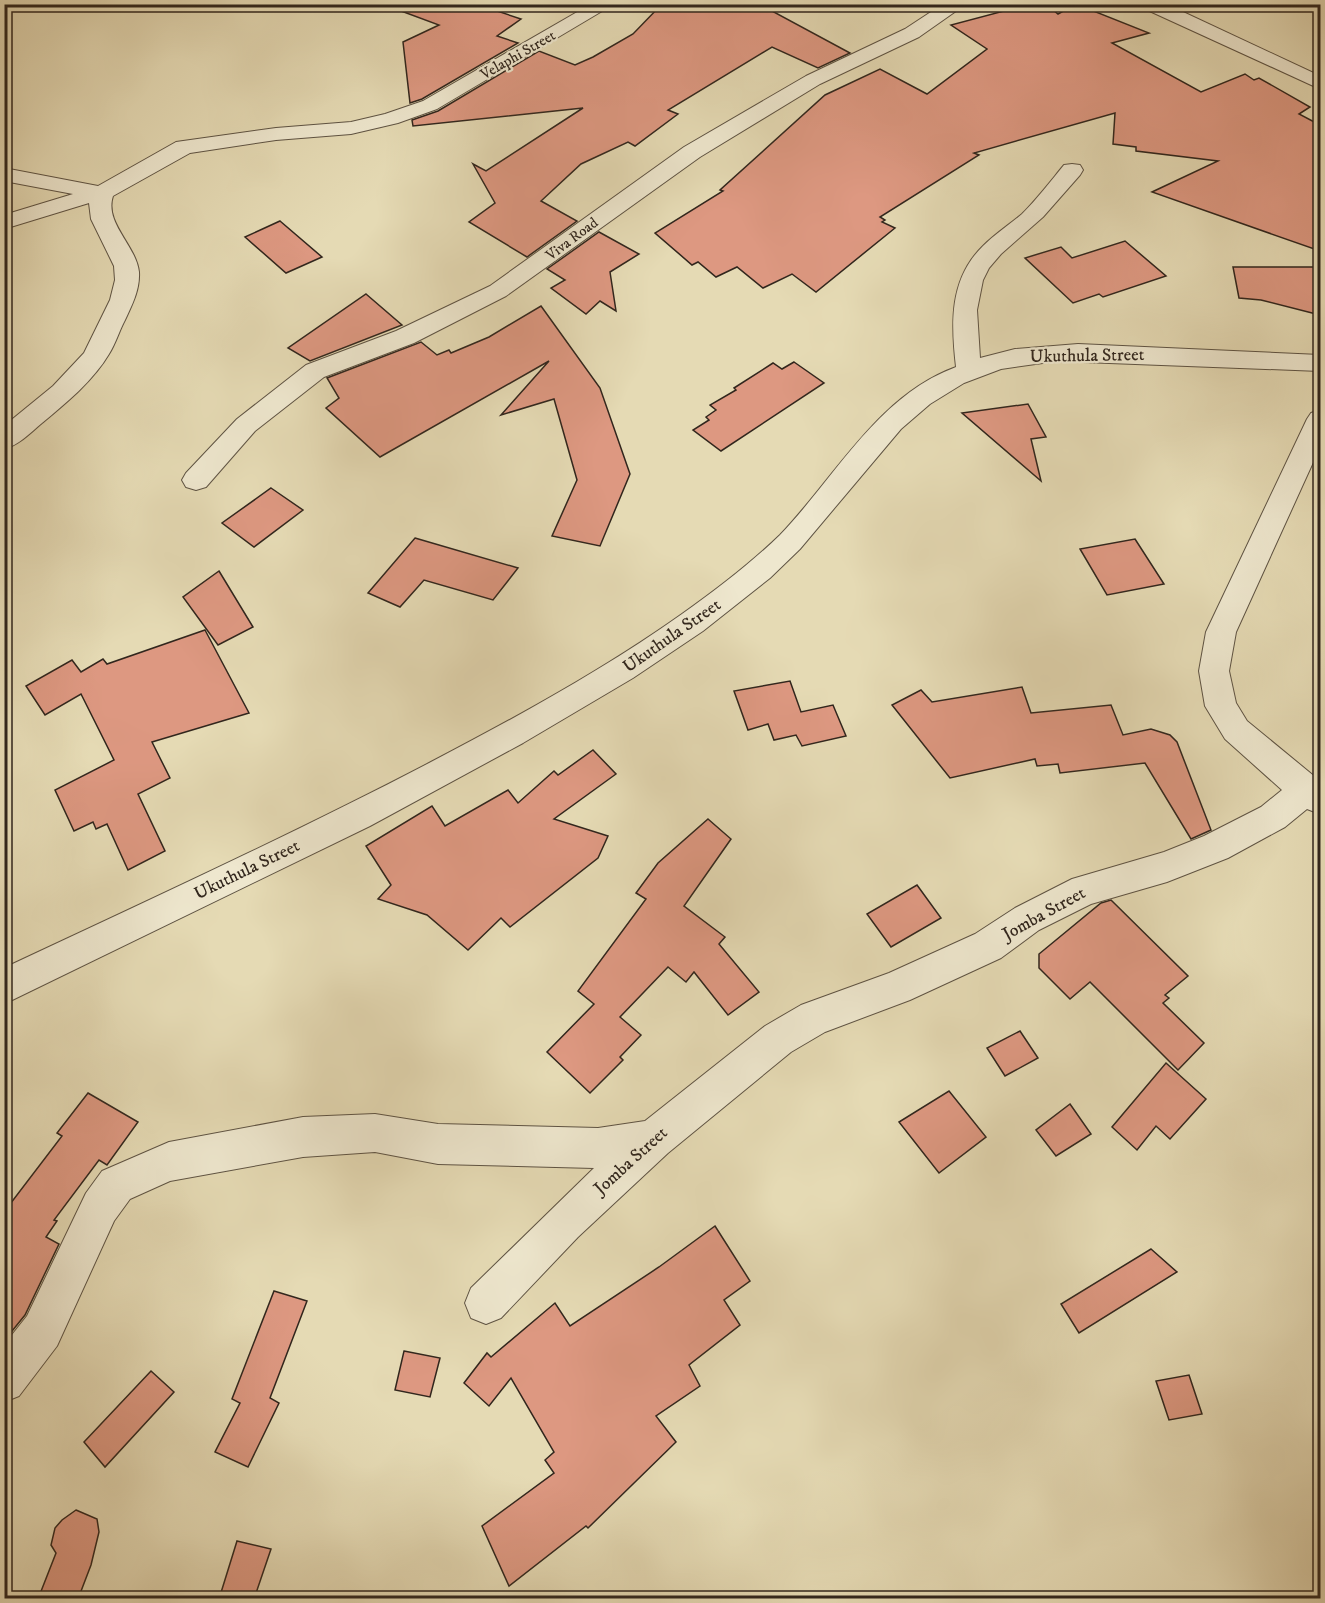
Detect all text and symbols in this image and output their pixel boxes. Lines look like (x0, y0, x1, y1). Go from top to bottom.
street label: Velaphi Street (476, 26, 559, 85)
street label: Viva Road (541, 213, 602, 265)
street label: Ukuthula Street (1029, 344, 1145, 368)
street label: Ukuthula Street (619, 594, 725, 678)
street label: Ukuthula Street (191, 835, 304, 905)
street label: Jomba Street (997, 882, 1090, 947)
street label: Jomba Street (588, 1122, 673, 1201)

